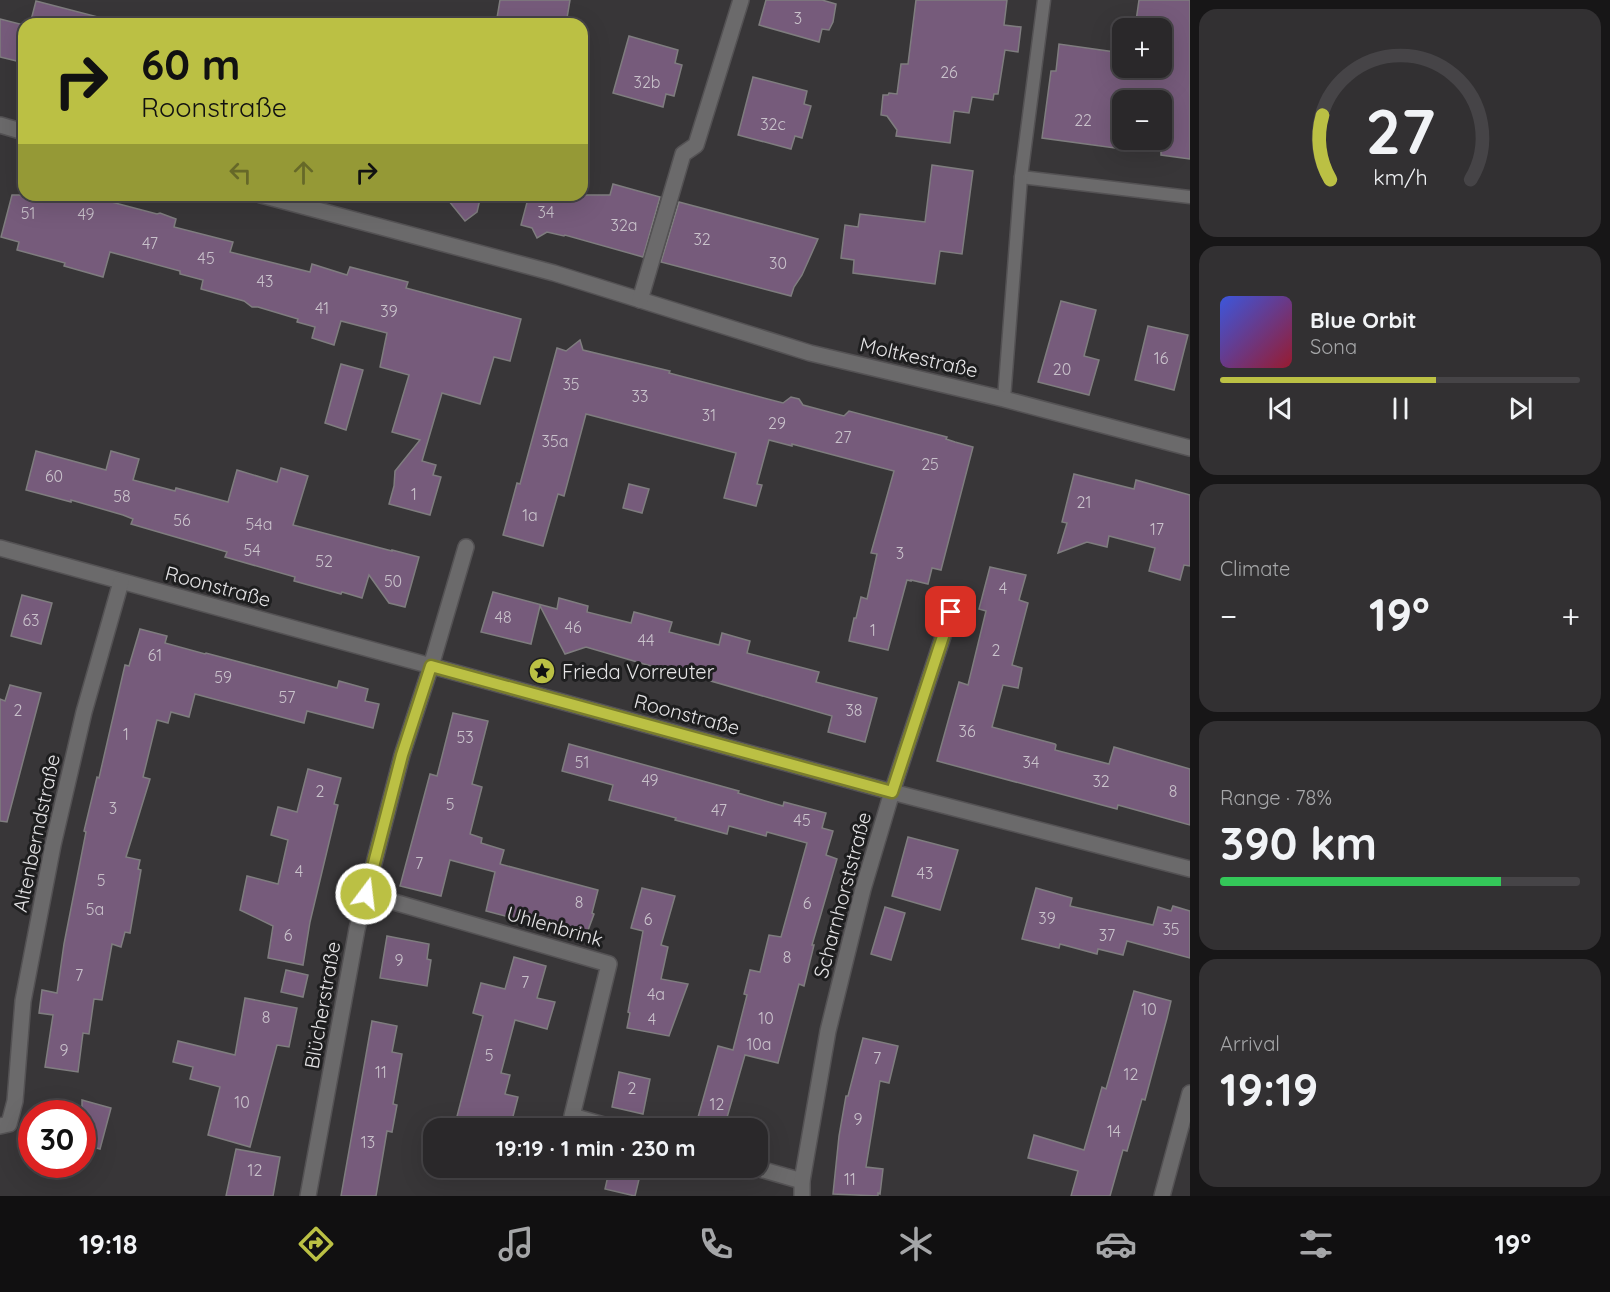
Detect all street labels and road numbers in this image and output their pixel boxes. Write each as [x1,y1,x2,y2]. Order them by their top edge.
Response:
street label: Moltkestraße [857,331,981,383]
street label: Roonstraße [163,560,273,612]
street label: Roonstraße [632,688,742,740]
street label: Altenberndstraße [7,752,65,914]
street label: Scharnhorststraße [808,809,876,981]
street label: Uhlenbrink [504,900,606,952]
street label: Blücherstraße [299,939,345,1071]

